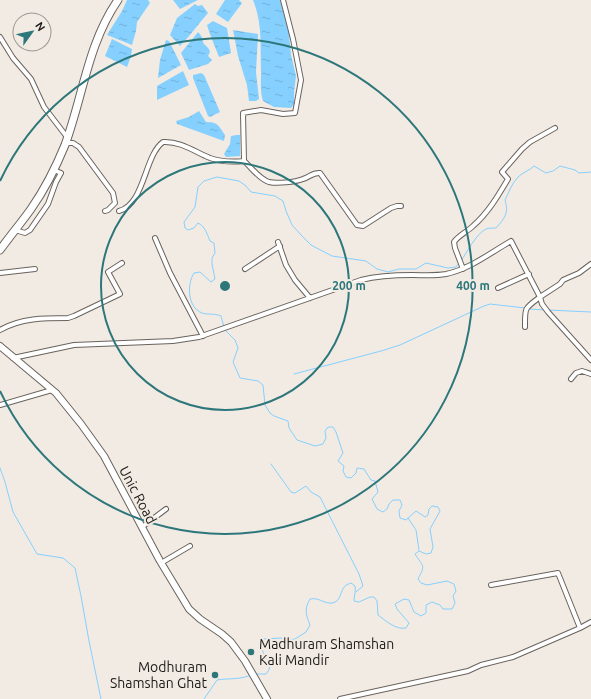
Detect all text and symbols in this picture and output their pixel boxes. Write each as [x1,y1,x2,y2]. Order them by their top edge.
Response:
north arrow [12,12,52,52]
text: N [33,20,48,33]
centre of rings [218,279,232,293]
text: 200 m [332,279,366,292]
text: 400 m [456,279,490,292]
street label: Unic Road [116,463,160,527]
place label: Madhuram Shamshan Kali Mandir [259,636,394,668]
marker: Madhuram Shamshan Kali Mandir [246,647,256,657]
place label: Modhuram Shamshan Ghat [110,659,207,691]
marker: Modhuram Shamshan Ghat [210,670,220,680]

